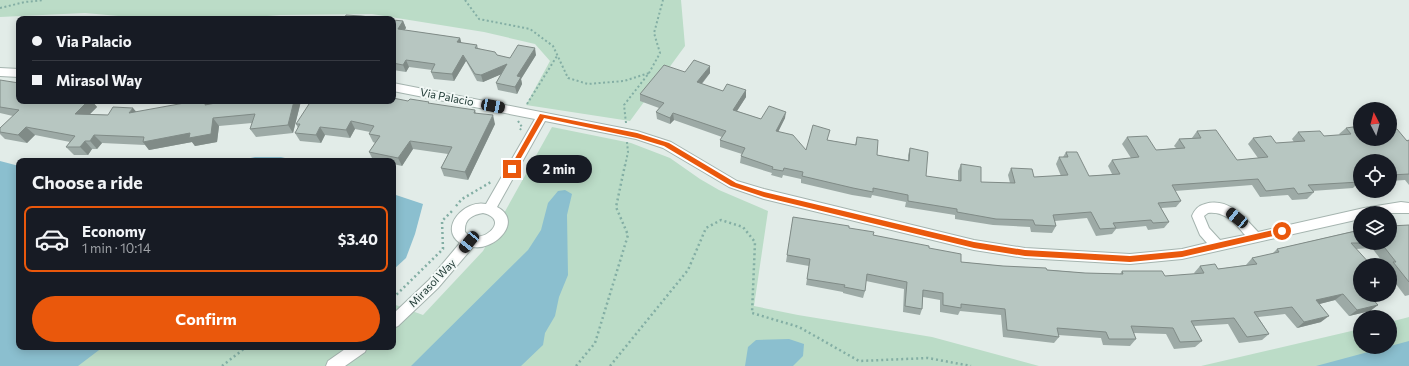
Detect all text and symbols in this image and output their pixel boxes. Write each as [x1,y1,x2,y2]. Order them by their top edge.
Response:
text: Via Palacio [56,32,132,50]
text: Mirasol Way [56,71,142,89]
street label: Via Palacio [419,85,475,108]
car [480,98,506,114]
north arrow [1353,102,1397,146]
map controls [1353,102,1397,354]
button: locate [1353,154,1397,198]
callout: 2 min [526,155,592,183]
route end [503,160,521,178]
text: 2 min [543,161,575,177]
text: Choose a ride [32,171,143,193]
car [1224,206,1250,230]
button: layers [1353,206,1397,250]
icon: car [34,221,70,257]
text: Economy [82,222,146,240]
route start [1273,222,1291,240]
car [457,229,481,255]
text: $3.40 [338,230,378,248]
text: 1 min · 10:14 [82,240,151,256]
street label: Mirasol Way [405,256,458,309]
button: + [1353,258,1397,302]
button: Confirm [32,296,380,342]
button: − [1353,310,1397,354]

